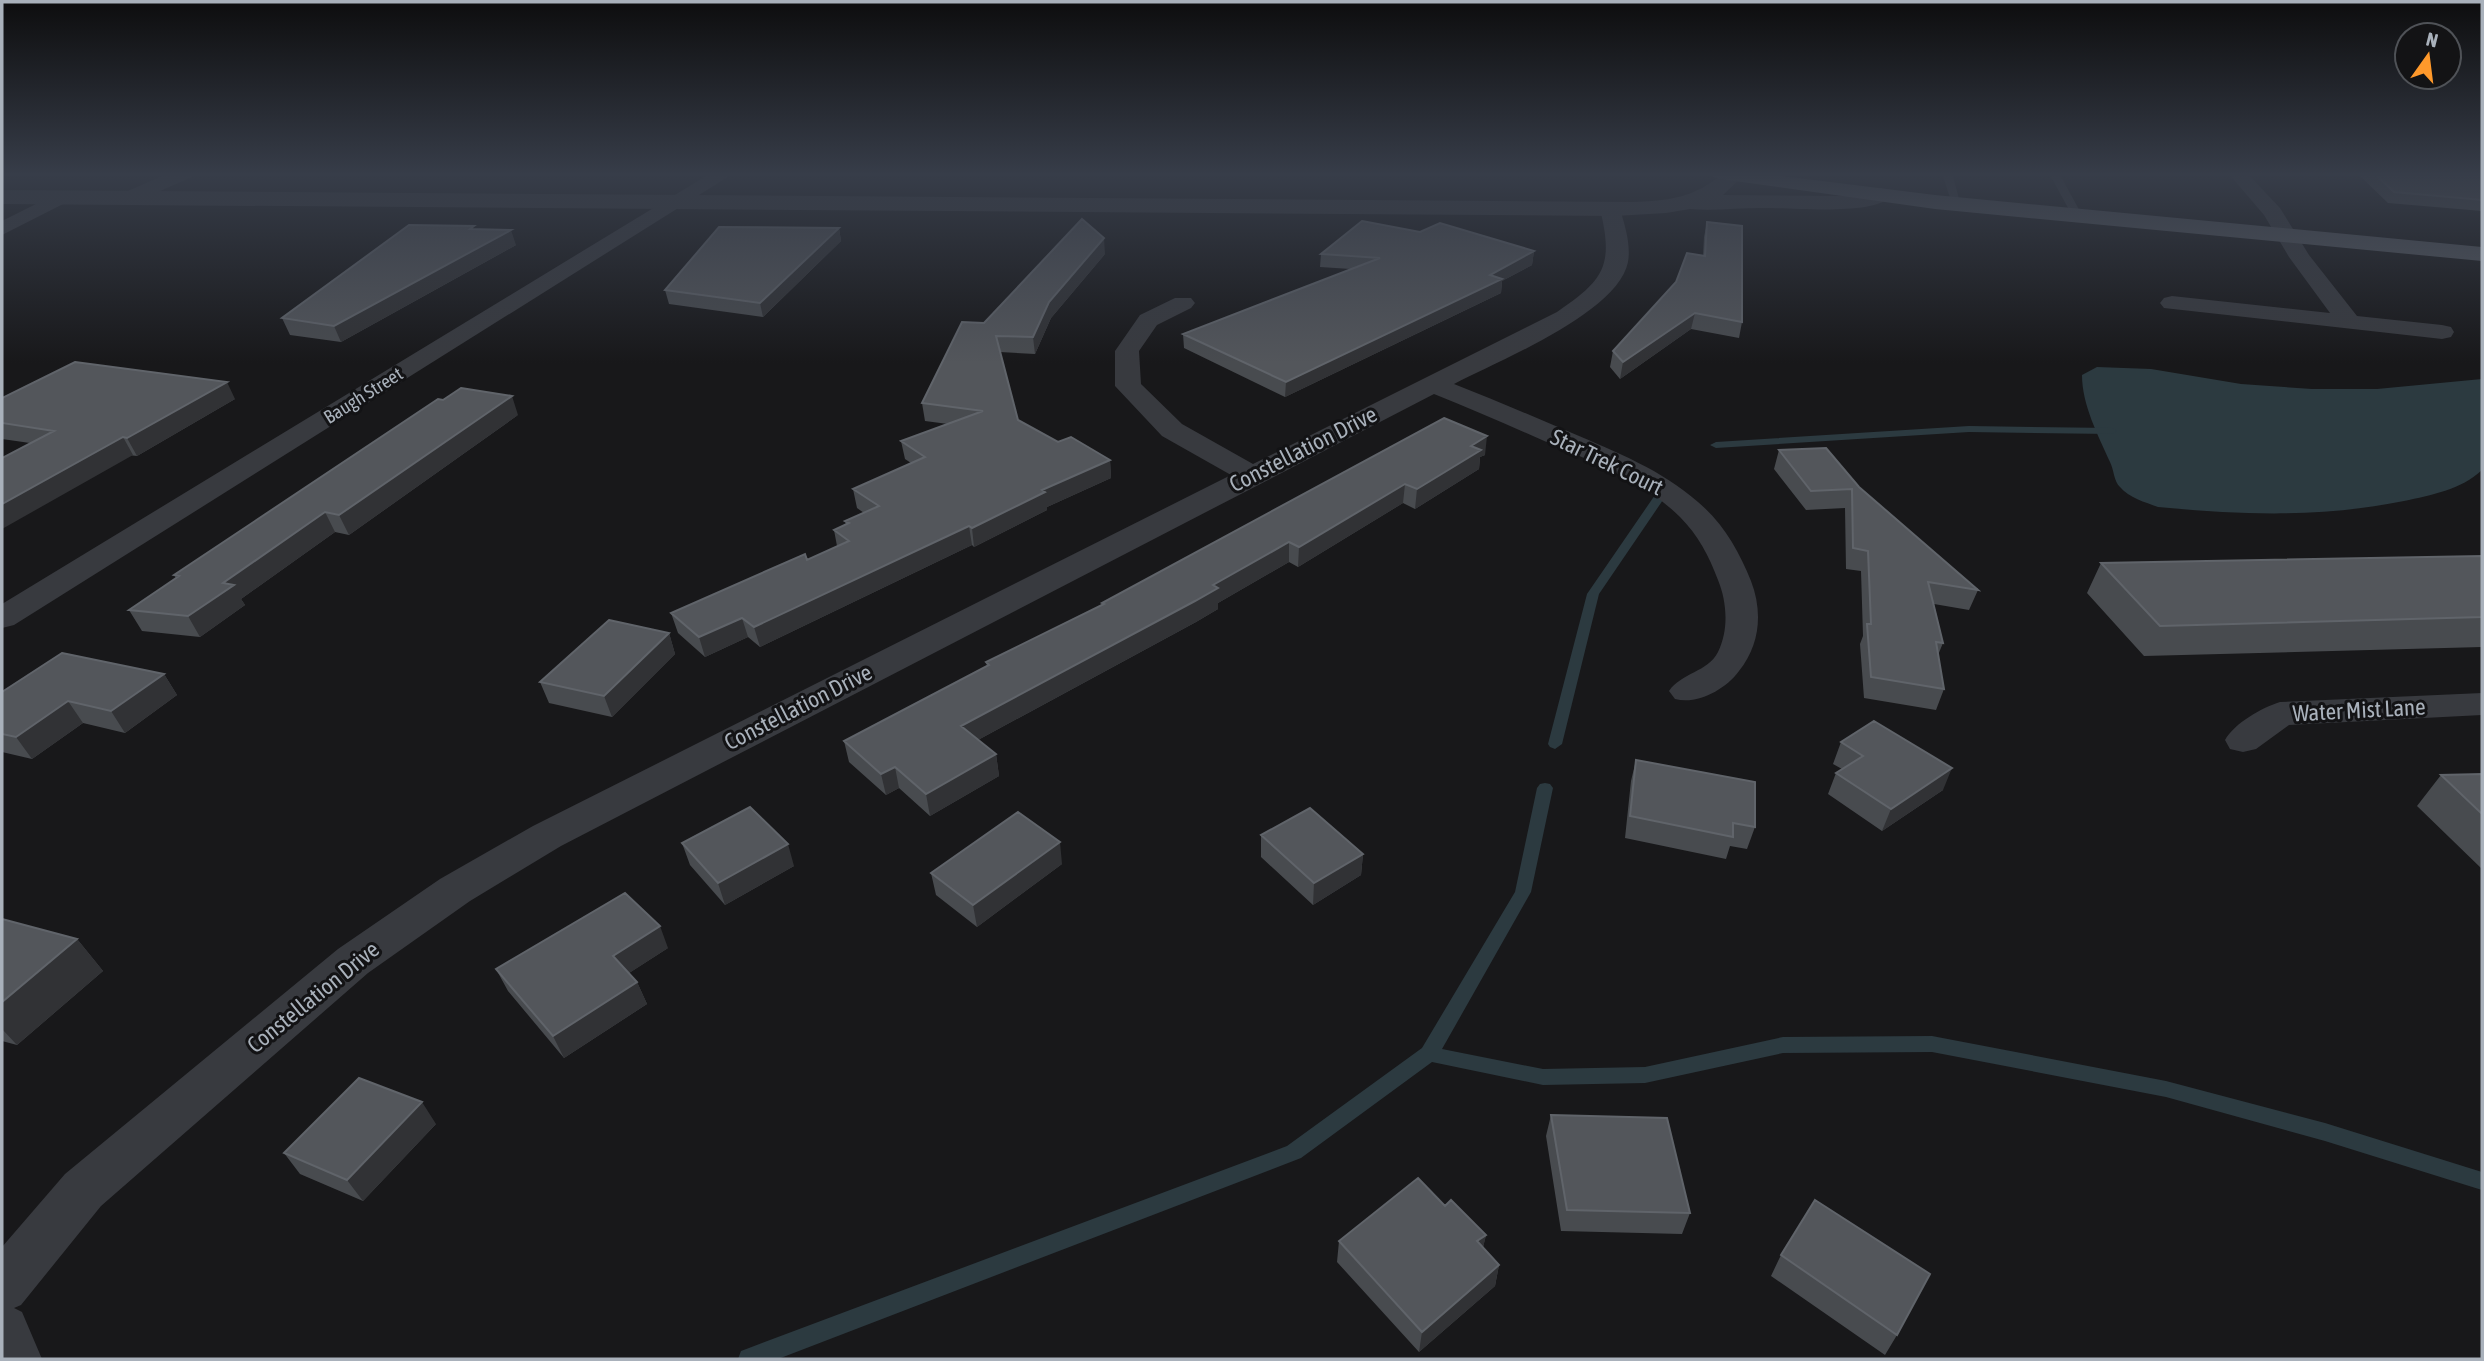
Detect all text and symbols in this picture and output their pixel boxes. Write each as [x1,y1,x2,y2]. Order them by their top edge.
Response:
north arrow [2393,21,2463,91]
text: N [2424,27,2440,52]
street label: Baugh Street [320,362,406,428]
street label: Constellation Drive [1225,401,1381,497]
street label: Star Trek Court [1547,424,1667,500]
street label: Constellation Drive [720,659,876,755]
street label: Water Mist Lane [2292,694,2426,726]
street label: Constellation Drive [242,936,384,1058]

